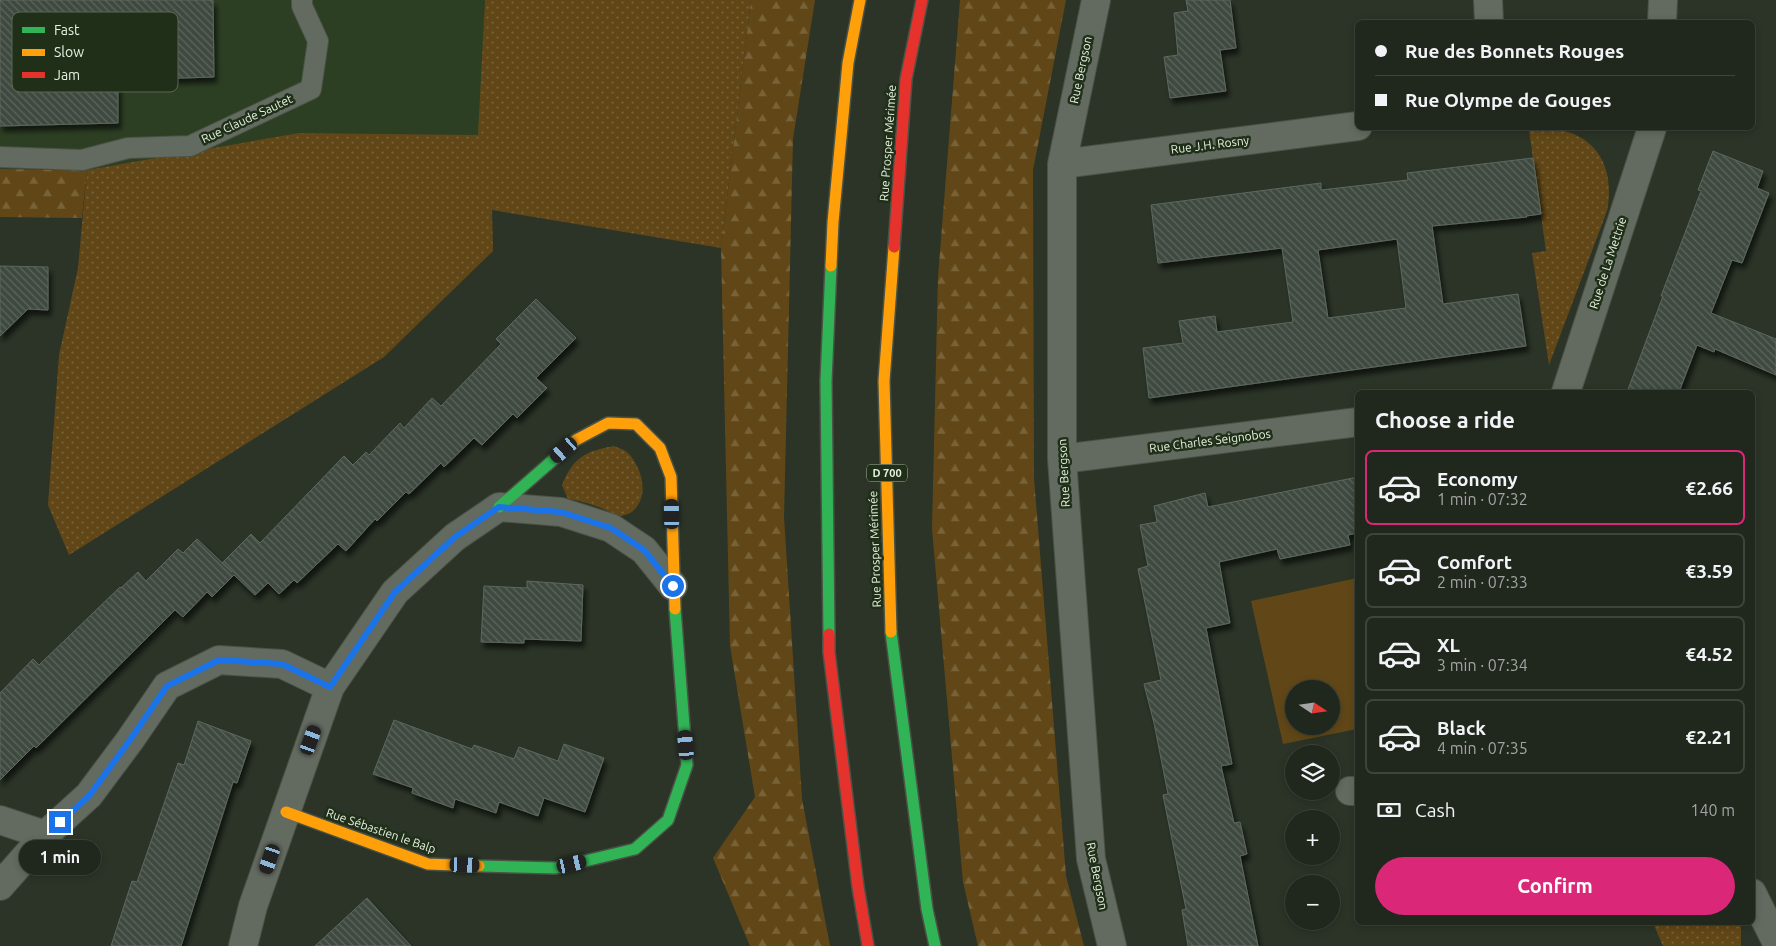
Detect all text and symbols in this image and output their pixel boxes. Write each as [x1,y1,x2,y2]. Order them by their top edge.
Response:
legend [12,12,178,92]
text: Fast [54,22,80,38]
street label: Rue Bergson [1067,35,1094,105]
text: Rue des Bonnets Rouges [1405,40,1624,62]
text: Slow [54,44,84,60]
text: Jam [54,67,80,83]
street label: Rue Prosper Mérimée [877,84,898,202]
text: Rue Olympe de Gouges [1405,89,1611,111]
street label: Rue Claude Sautet [199,92,295,145]
street label: Rue J.H. Rosny [1170,133,1250,156]
street label: Rue de La Mettrie [1587,215,1628,310]
text: Choose a ride [1375,407,1515,432]
street label: Rue Charles Seignobos [1149,427,1271,454]
car [547,434,580,466]
street label: Rue Bergson [1055,438,1072,508]
road number: D 700 [867,464,907,482]
icon: car [1377,465,1422,510]
text: Economy [1437,468,1518,490]
text: €2.66 [1685,477,1733,499]
street label: Rue Prosper Mérimée [866,490,883,608]
text: 1 min · 07:32 [1437,490,1528,508]
car [664,499,679,529]
icon: car [1377,548,1422,593]
text: Comfort [1437,551,1512,573]
text: €3.59 [1685,560,1733,582]
text: 2 min · 07:33 [1437,573,1528,591]
route start [662,575,684,597]
icon: car [1377,631,1422,676]
text: XL [1437,634,1460,656]
text: €4.52 [1685,643,1733,665]
text: 3 min · 07:34 [1437,656,1528,674]
north arrow [1285,680,1340,735]
map controls [1285,680,1340,930]
icon: car [1377,714,1422,759]
text: Black [1437,717,1486,739]
car [298,723,323,757]
text: €2.21 [1685,726,1733,748]
car [677,729,694,761]
text: 4 min · 07:35 [1437,739,1528,757]
button: layers [1285,745,1340,800]
icon: cash [1375,796,1403,824]
text: Cash [1415,799,1456,821]
text: 140 m [1690,801,1735,819]
street label: Rue Sébastien le Balp [325,806,438,855]
button: + [1285,810,1340,865]
route end [49,811,71,833]
callout: 1 min [19,840,101,874]
street label: Rue Bergson [1085,841,1110,911]
car [258,842,281,876]
text: 1 min [40,848,80,866]
car [555,853,588,875]
car [449,857,480,873]
button: Confirm [1375,857,1735,915]
button: − [1285,875,1340,930]

